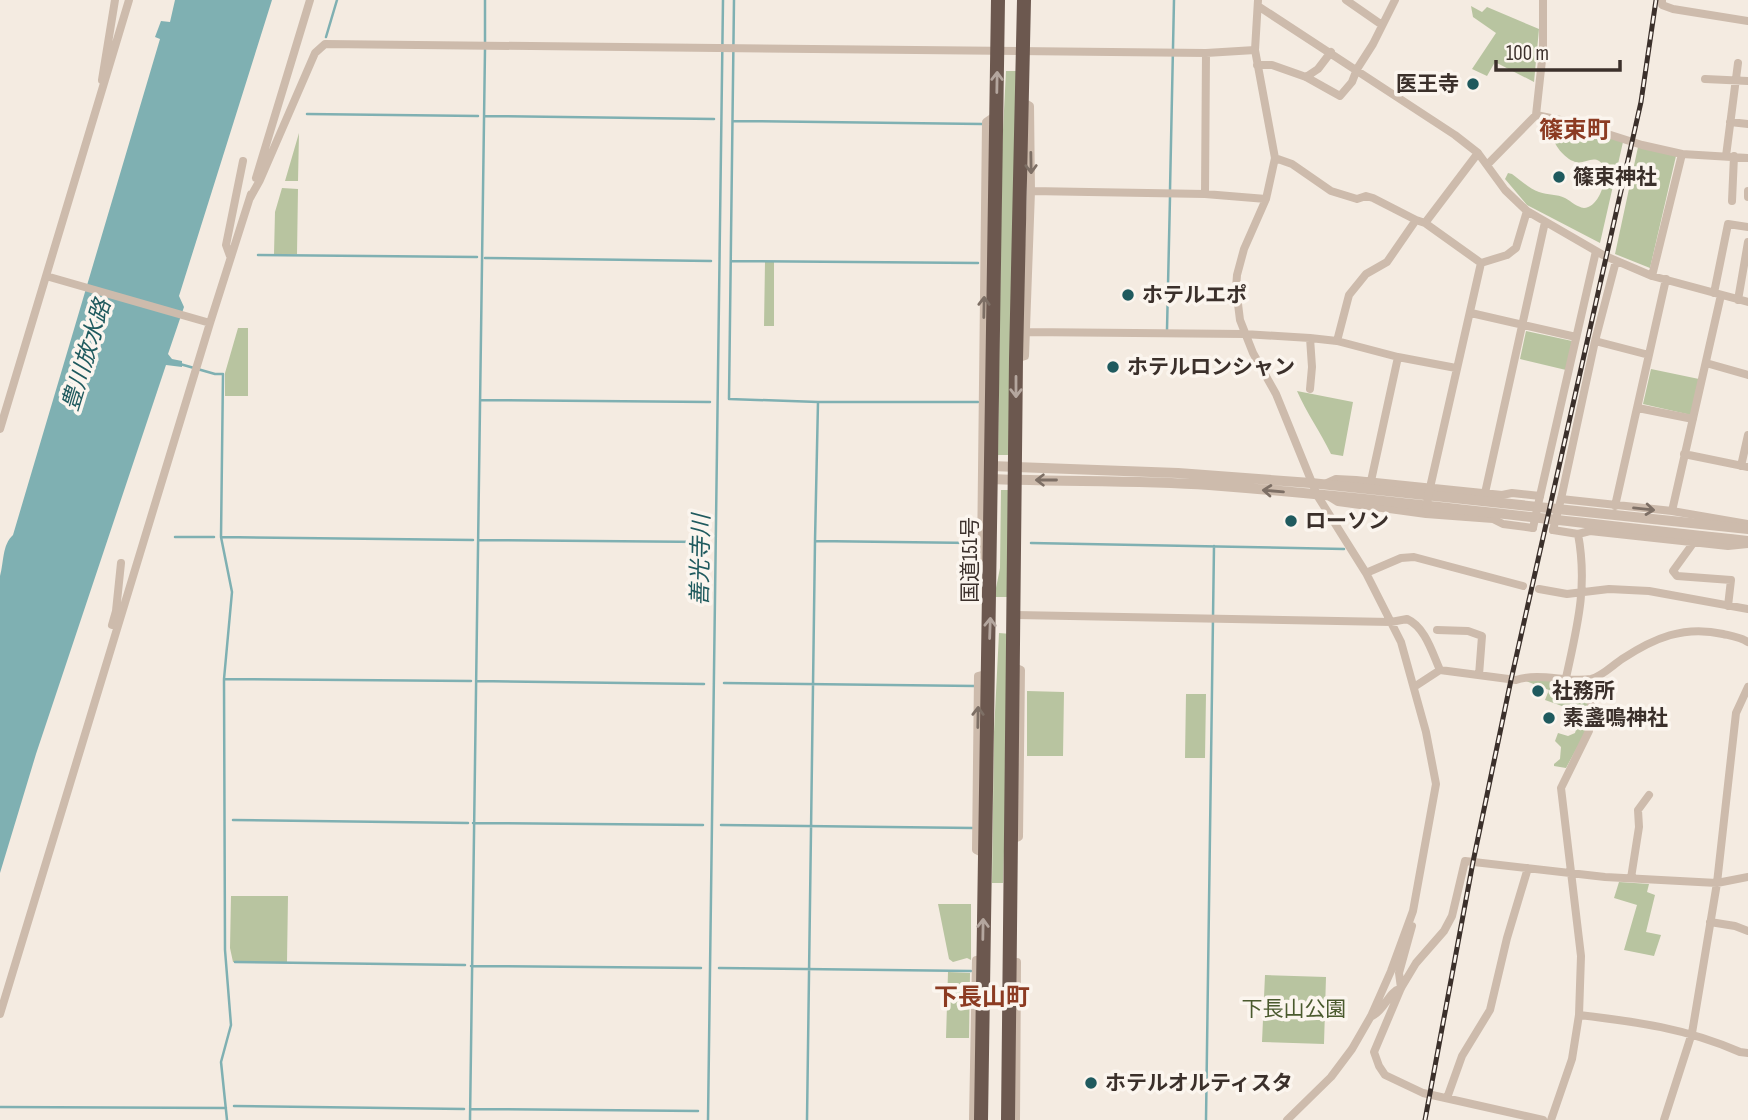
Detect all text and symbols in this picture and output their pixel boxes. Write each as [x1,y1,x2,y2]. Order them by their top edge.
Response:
scale bar [1496,28,1620,72]
text: 100 m [1506,41,1549,66]
one-way arrow [990,71,1003,94]
place label: 医王寺 [1396,72,1459,97]
marker: 医王寺 [1465,76,1481,92]
district label: 篠束町 [1539,116,1611,145]
one-way arrow [1024,151,1038,174]
place label: 篠束神社 [1573,165,1657,190]
marker: 篠束神社 [1551,169,1567,185]
place label: ホテルエポ [1142,283,1247,308]
marker: ホテルエポ [1120,287,1136,303]
water label: 豊川放水路 [57,294,118,414]
one-way arrow [977,296,991,319]
place label: ホテルロンシャン [1127,355,1295,380]
marker: ホテルロンシャン [1105,359,1121,375]
one-way arrow [1009,375,1023,398]
one-way arrow [1035,473,1058,487]
one-way arrow [1263,484,1285,497]
one-way arrow [1632,502,1655,515]
place label: ローソン [1305,509,1389,534]
water label: 善光寺川 [686,511,716,606]
marker: ローソン [1283,513,1299,529]
street label: 国道151号 [958,517,983,603]
one-way arrow [983,617,997,640]
place label: 社務所 [1552,679,1615,704]
marker: 社務所 [1530,683,1546,699]
one-way arrow [971,706,985,729]
place label: 素盞鳴神社 [1563,706,1668,731]
marker: 素盞鳴神社 [1541,710,1557,726]
one-way arrow [976,918,990,941]
district label: 下長山町 [934,983,1030,1012]
park label: 下長山公園 [1242,997,1347,1022]
place label: ホテルオルティスタ [1105,1071,1293,1096]
marker: ホテルオルティスタ [1083,1075,1099,1091]

